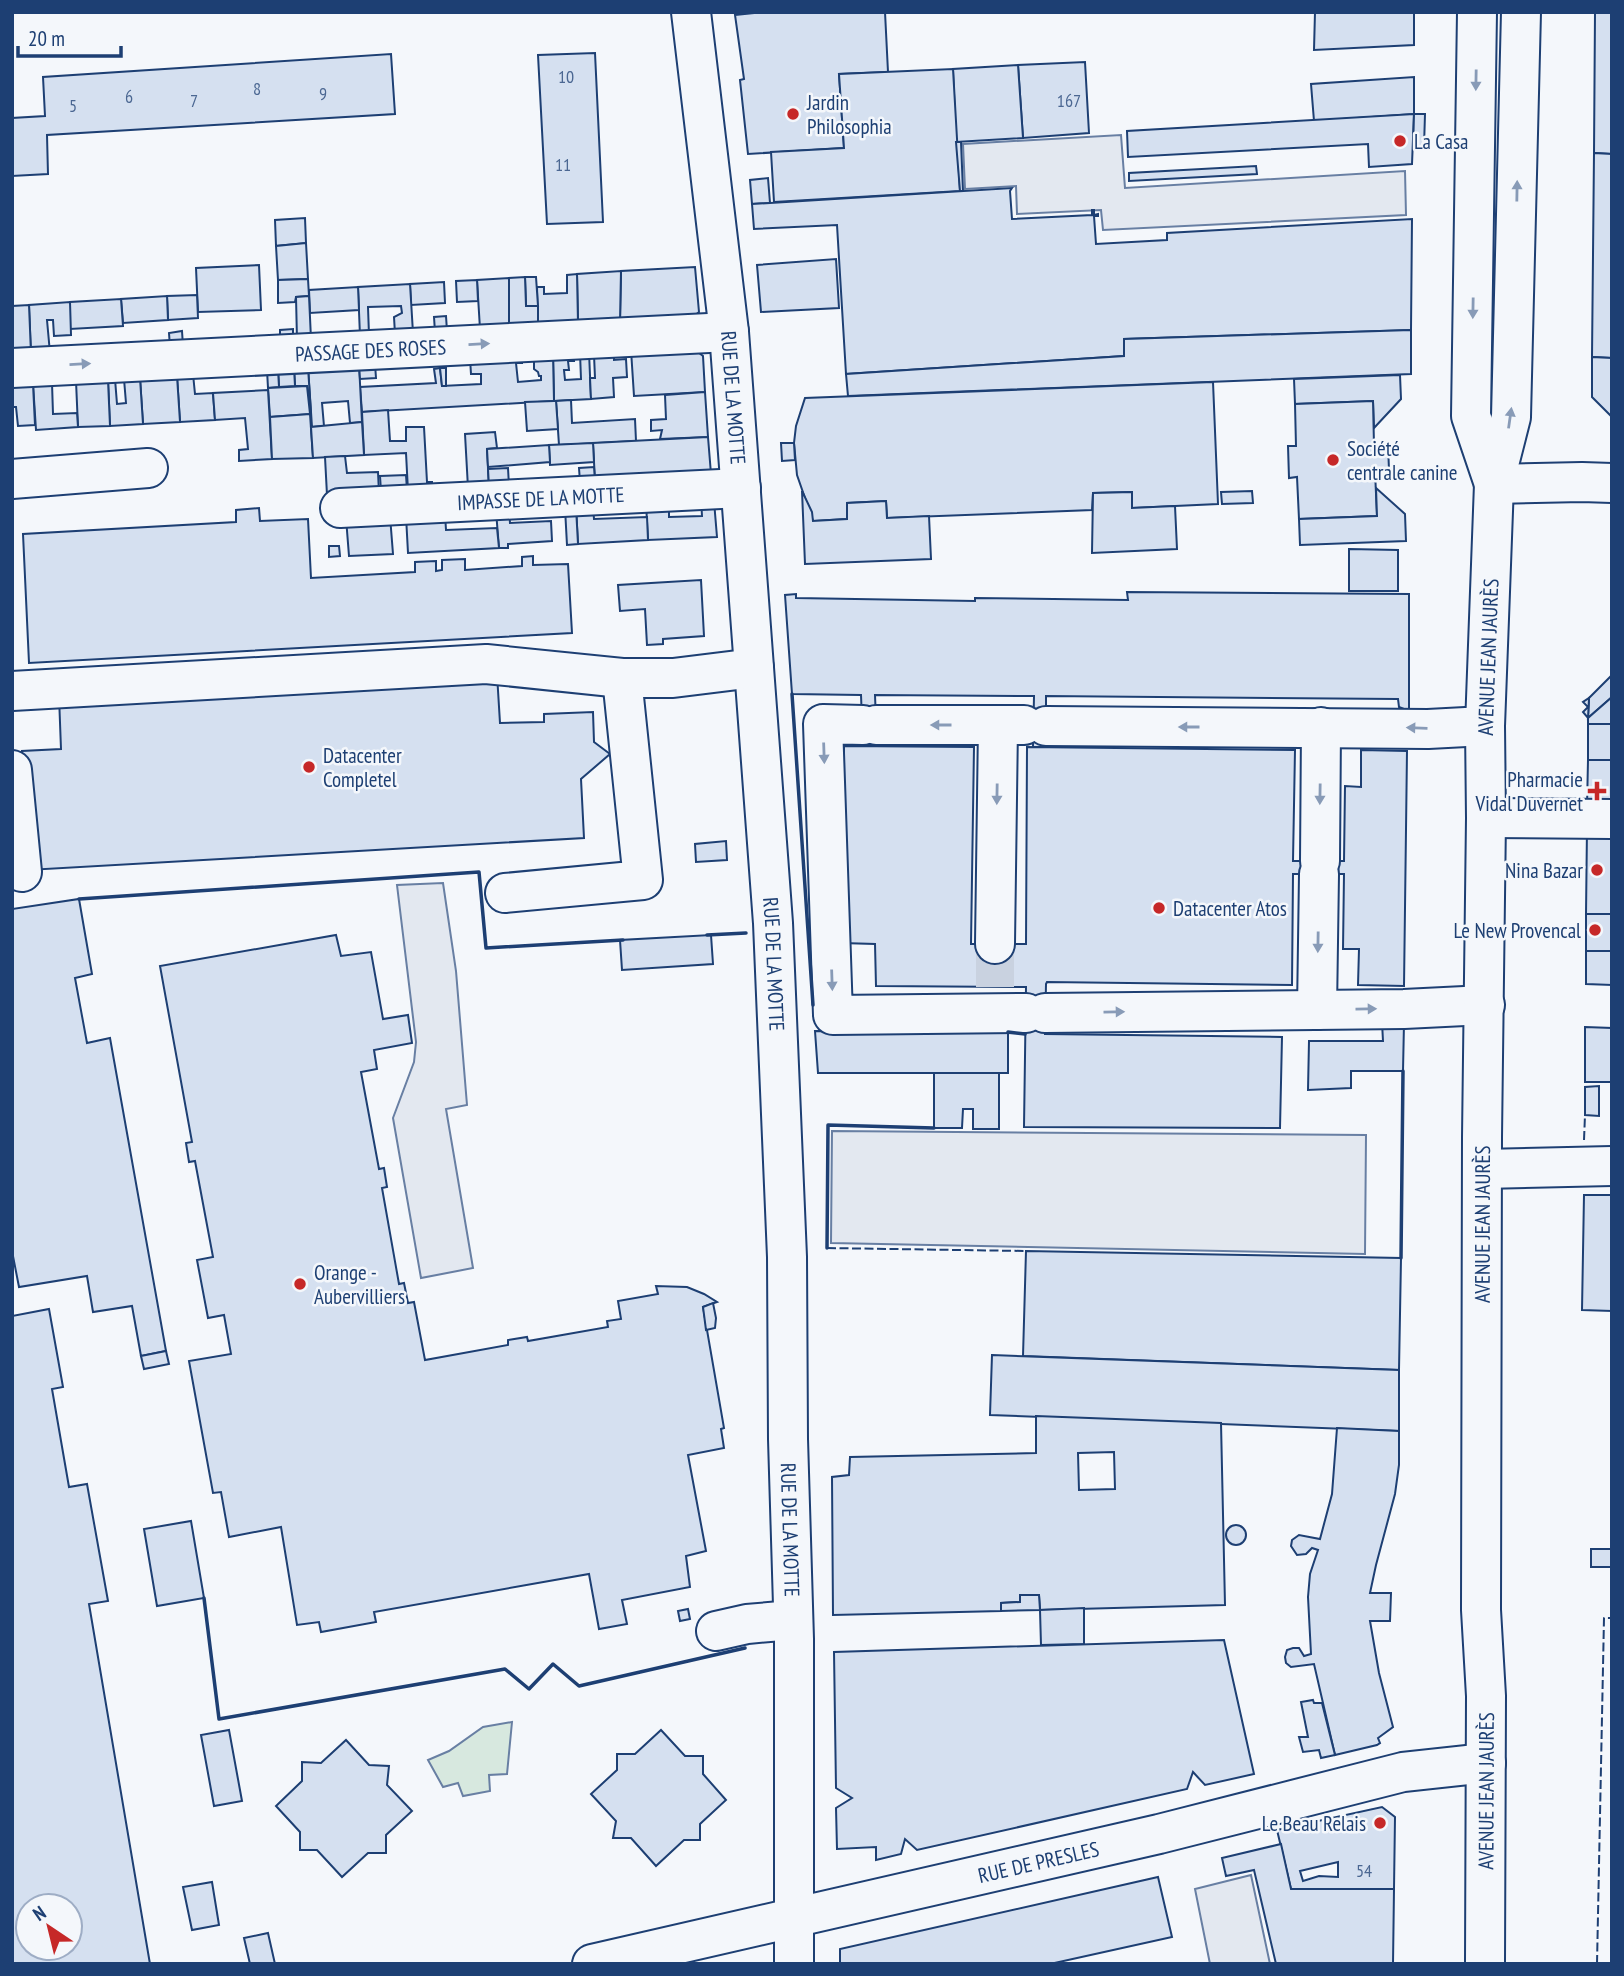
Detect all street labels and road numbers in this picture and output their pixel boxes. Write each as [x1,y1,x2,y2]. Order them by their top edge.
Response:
street label: RUE DE LA MOTTE [715,330,752,465]
street label: PASSAGE DES ROSES [294,333,447,367]
street label: IMPASSE DE LA MOTTE [456,480,625,516]
street label: AVENUE JEAN JAURÈS [1471,578,1504,736]
street label: RUE DE LA MOTTE [758,896,791,1032]
street label: AVENUE JEAN JAURÈS [1468,1145,1495,1303]
street label: RUE DE LA MOTTE [775,1462,806,1597]
street label: AVENUE JEAN JAURÈS [1472,1712,1499,1870]
street label: RUE DE PRESLES [975,1835,1102,1889]

